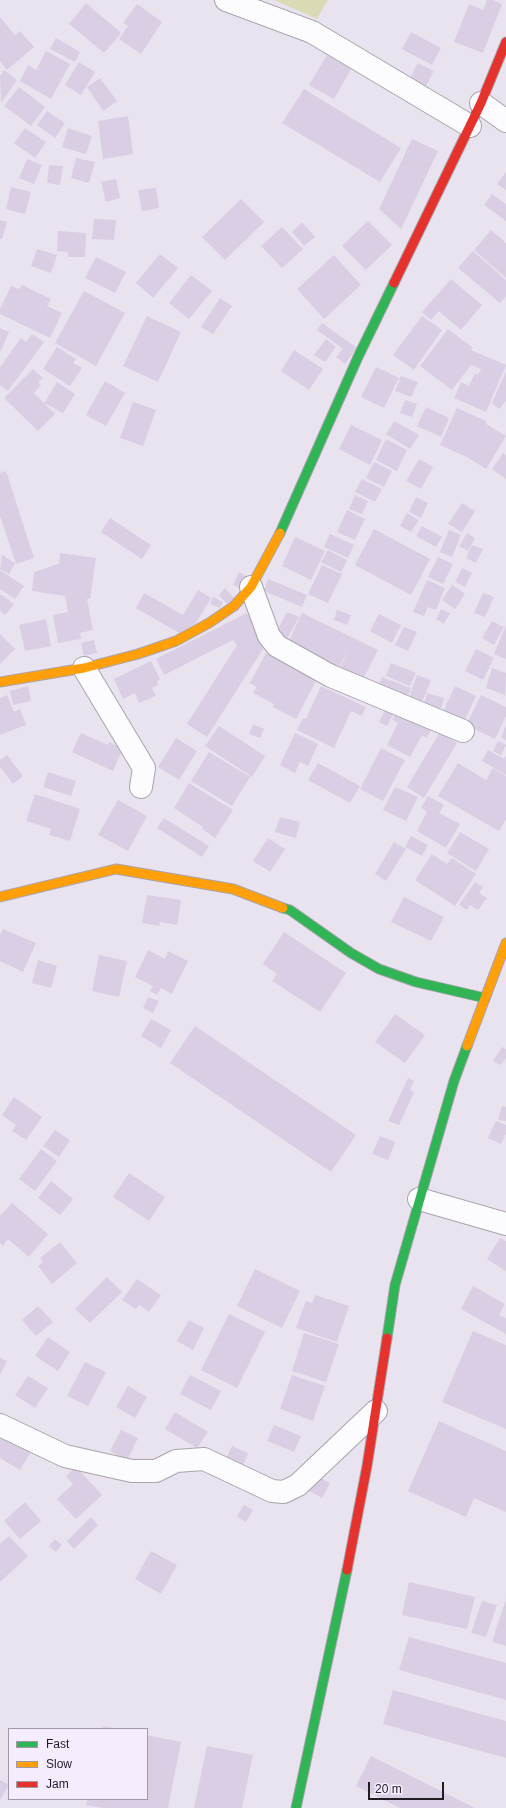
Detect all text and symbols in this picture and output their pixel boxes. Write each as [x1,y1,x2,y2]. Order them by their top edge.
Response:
legend [8,1728,148,1800]
text: Fast [46,1737,69,1751]
text: Slow [46,1757,72,1771]
scale bar [370,1774,446,1800]
text: Jam [46,1777,69,1791]
text: 20 m [375,1782,402,1796]

